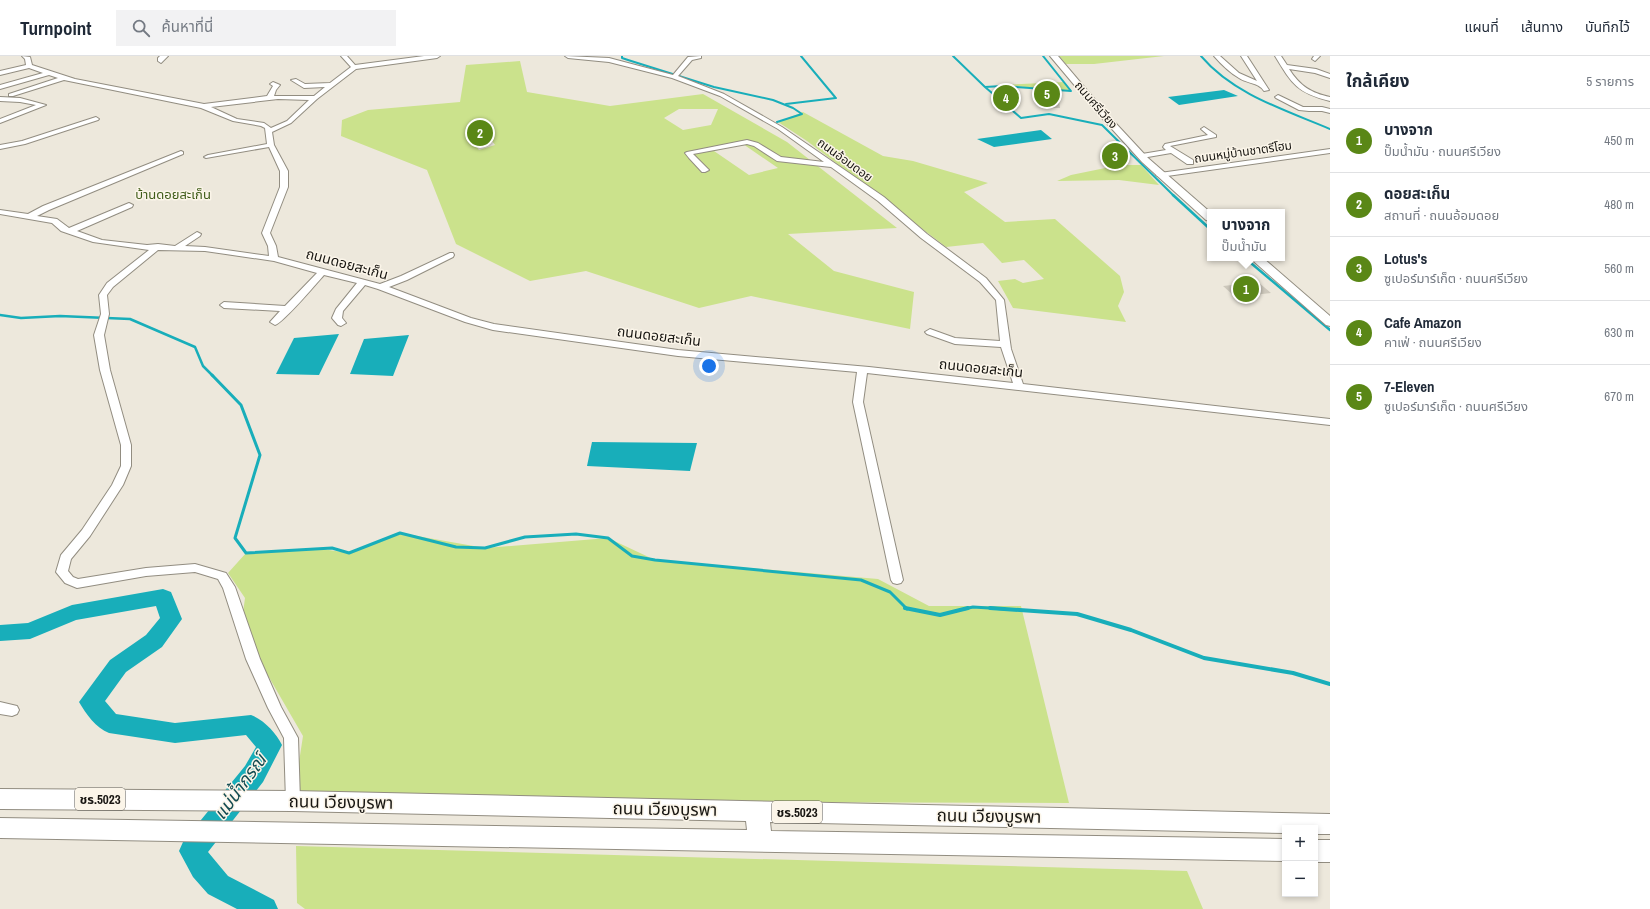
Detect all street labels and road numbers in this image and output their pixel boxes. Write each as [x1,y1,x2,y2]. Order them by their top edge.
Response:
street label: ถนนศรีเวียง [1071,78,1121,132]
street label: ถนนอ้อมดอย [814,135,876,185]
street label: ถนนหมู่บ้านชาตรีโฮม [1193,137,1293,167]
street label: ถนนดอยสะเก็น [304,244,390,284]
street label: ถนนดอยสะเก็น [616,322,702,350]
street label: ถนนดอยสะเก็น [938,355,1024,381]
road number: ชร.5023 [75,788,125,810]
street label: ถนน เวียงบูรพา [288,789,394,815]
street label: ถนน เวียงบูรพา [612,796,718,822]
road number: ชร.5023 [772,801,822,823]
street label: ถนน เวียงบูรพา [936,803,1042,829]

